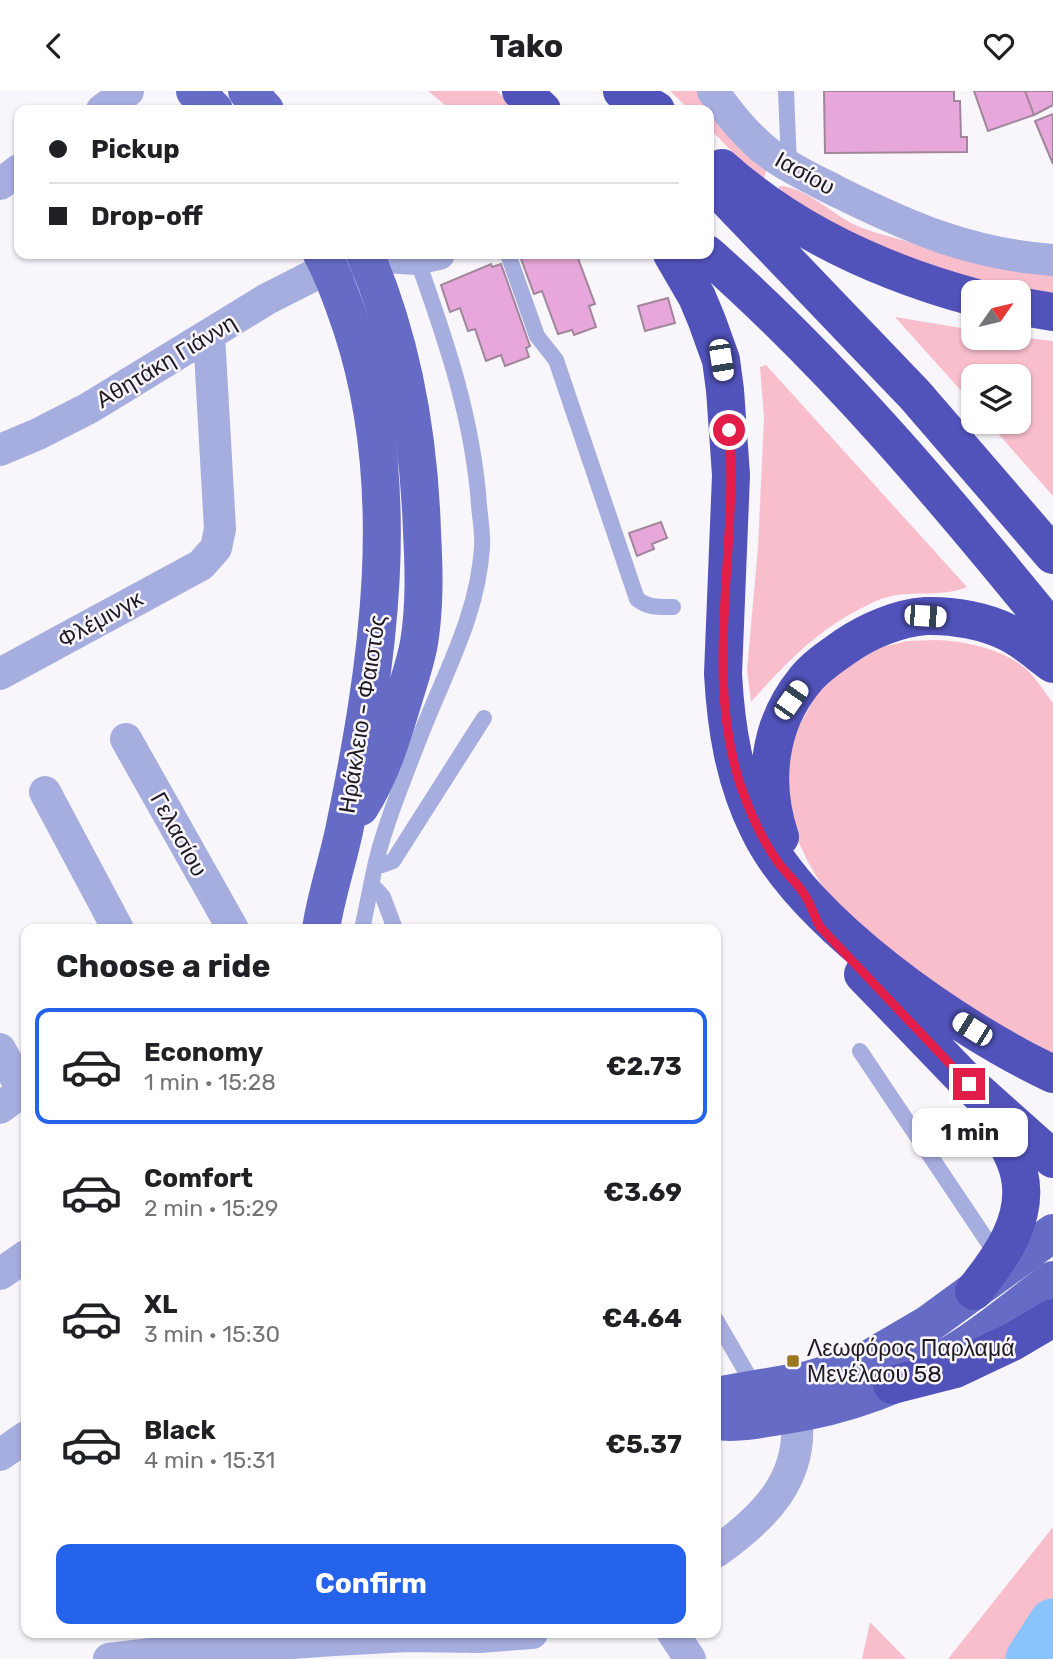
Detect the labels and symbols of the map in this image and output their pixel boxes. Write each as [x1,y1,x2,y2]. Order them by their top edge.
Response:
street label: Ιασίου [770,145,840,201]
north arrow [961,280,1031,350]
street label: Αθητάκη Γιάννη [91,308,241,414]
car [708,338,735,382]
route start [713,414,745,446]
street label: Φλέμινγκ [53,584,148,654]
car [904,604,947,628]
street label: Ηράκλειο - Φαιστός [332,613,392,815]
car [771,677,812,723]
street label: Γελασίου [144,787,214,881]
car [949,1009,996,1049]
route end [953,1068,985,1100]
callout: 1 min [911,1109,1027,1157]
place label: Λεωφόρος Παρλαμά Μενέλαου 58 [807,1334,1014,1388]
marker: Λεωφόρος Παρλαμά Μενέλαου 58 [785,1353,801,1369]

